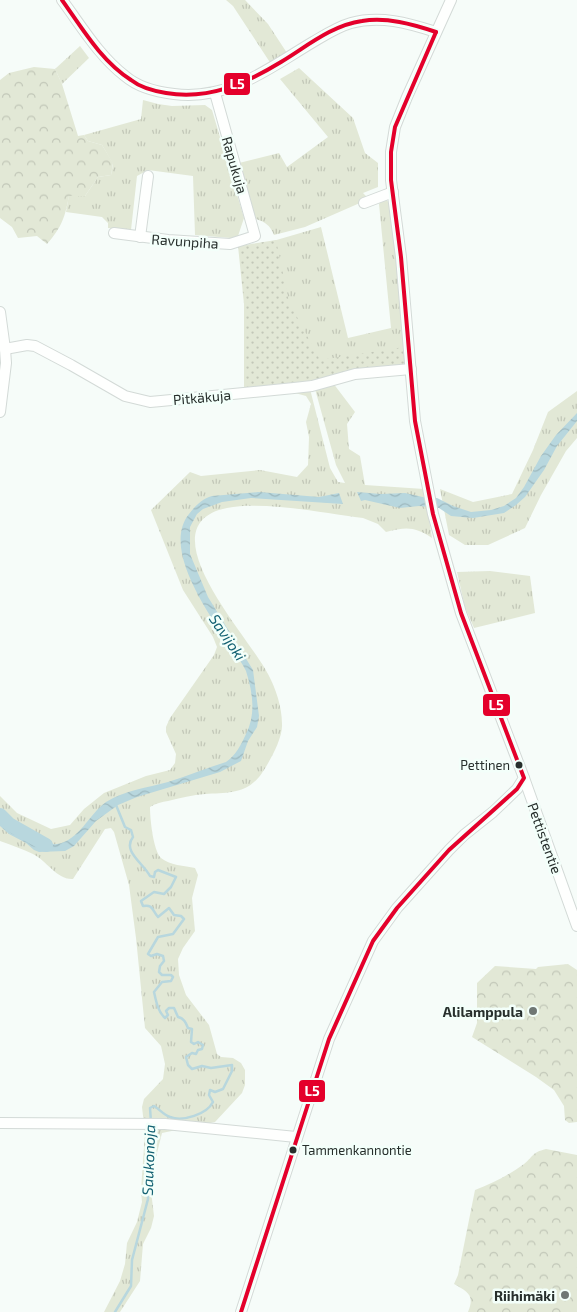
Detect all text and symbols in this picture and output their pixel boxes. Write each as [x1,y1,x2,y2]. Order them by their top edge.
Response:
line badge: L5 [223,72,251,96]
text: L5 [229,75,245,92]
street label: Rapukuja [219,134,251,196]
street label: Ravunpiha [151,230,219,252]
street label: Pitkäkuja [172,386,232,408]
water label: Savijoki [205,610,250,665]
line badge: L5 [482,693,511,717]
text: L5 [488,696,504,713]
place label: Pettinen [460,757,510,773]
marker: Pettinen [514,760,524,770]
street label: Pettistentie [524,800,566,876]
place label: Alilamppula [443,1003,523,1020]
marker: Alilamppula [527,1005,539,1017]
line badge: L5 [298,1079,326,1103]
text: L5 [304,1082,320,1099]
water label: Saukonoja [138,1124,159,1196]
place label: Tammenkannontie [302,1142,412,1158]
marker: Tammenkannontie [288,1145,298,1155]
place label: Riihimäki [494,1287,555,1304]
marker: Riihimäki [559,1289,571,1301]

